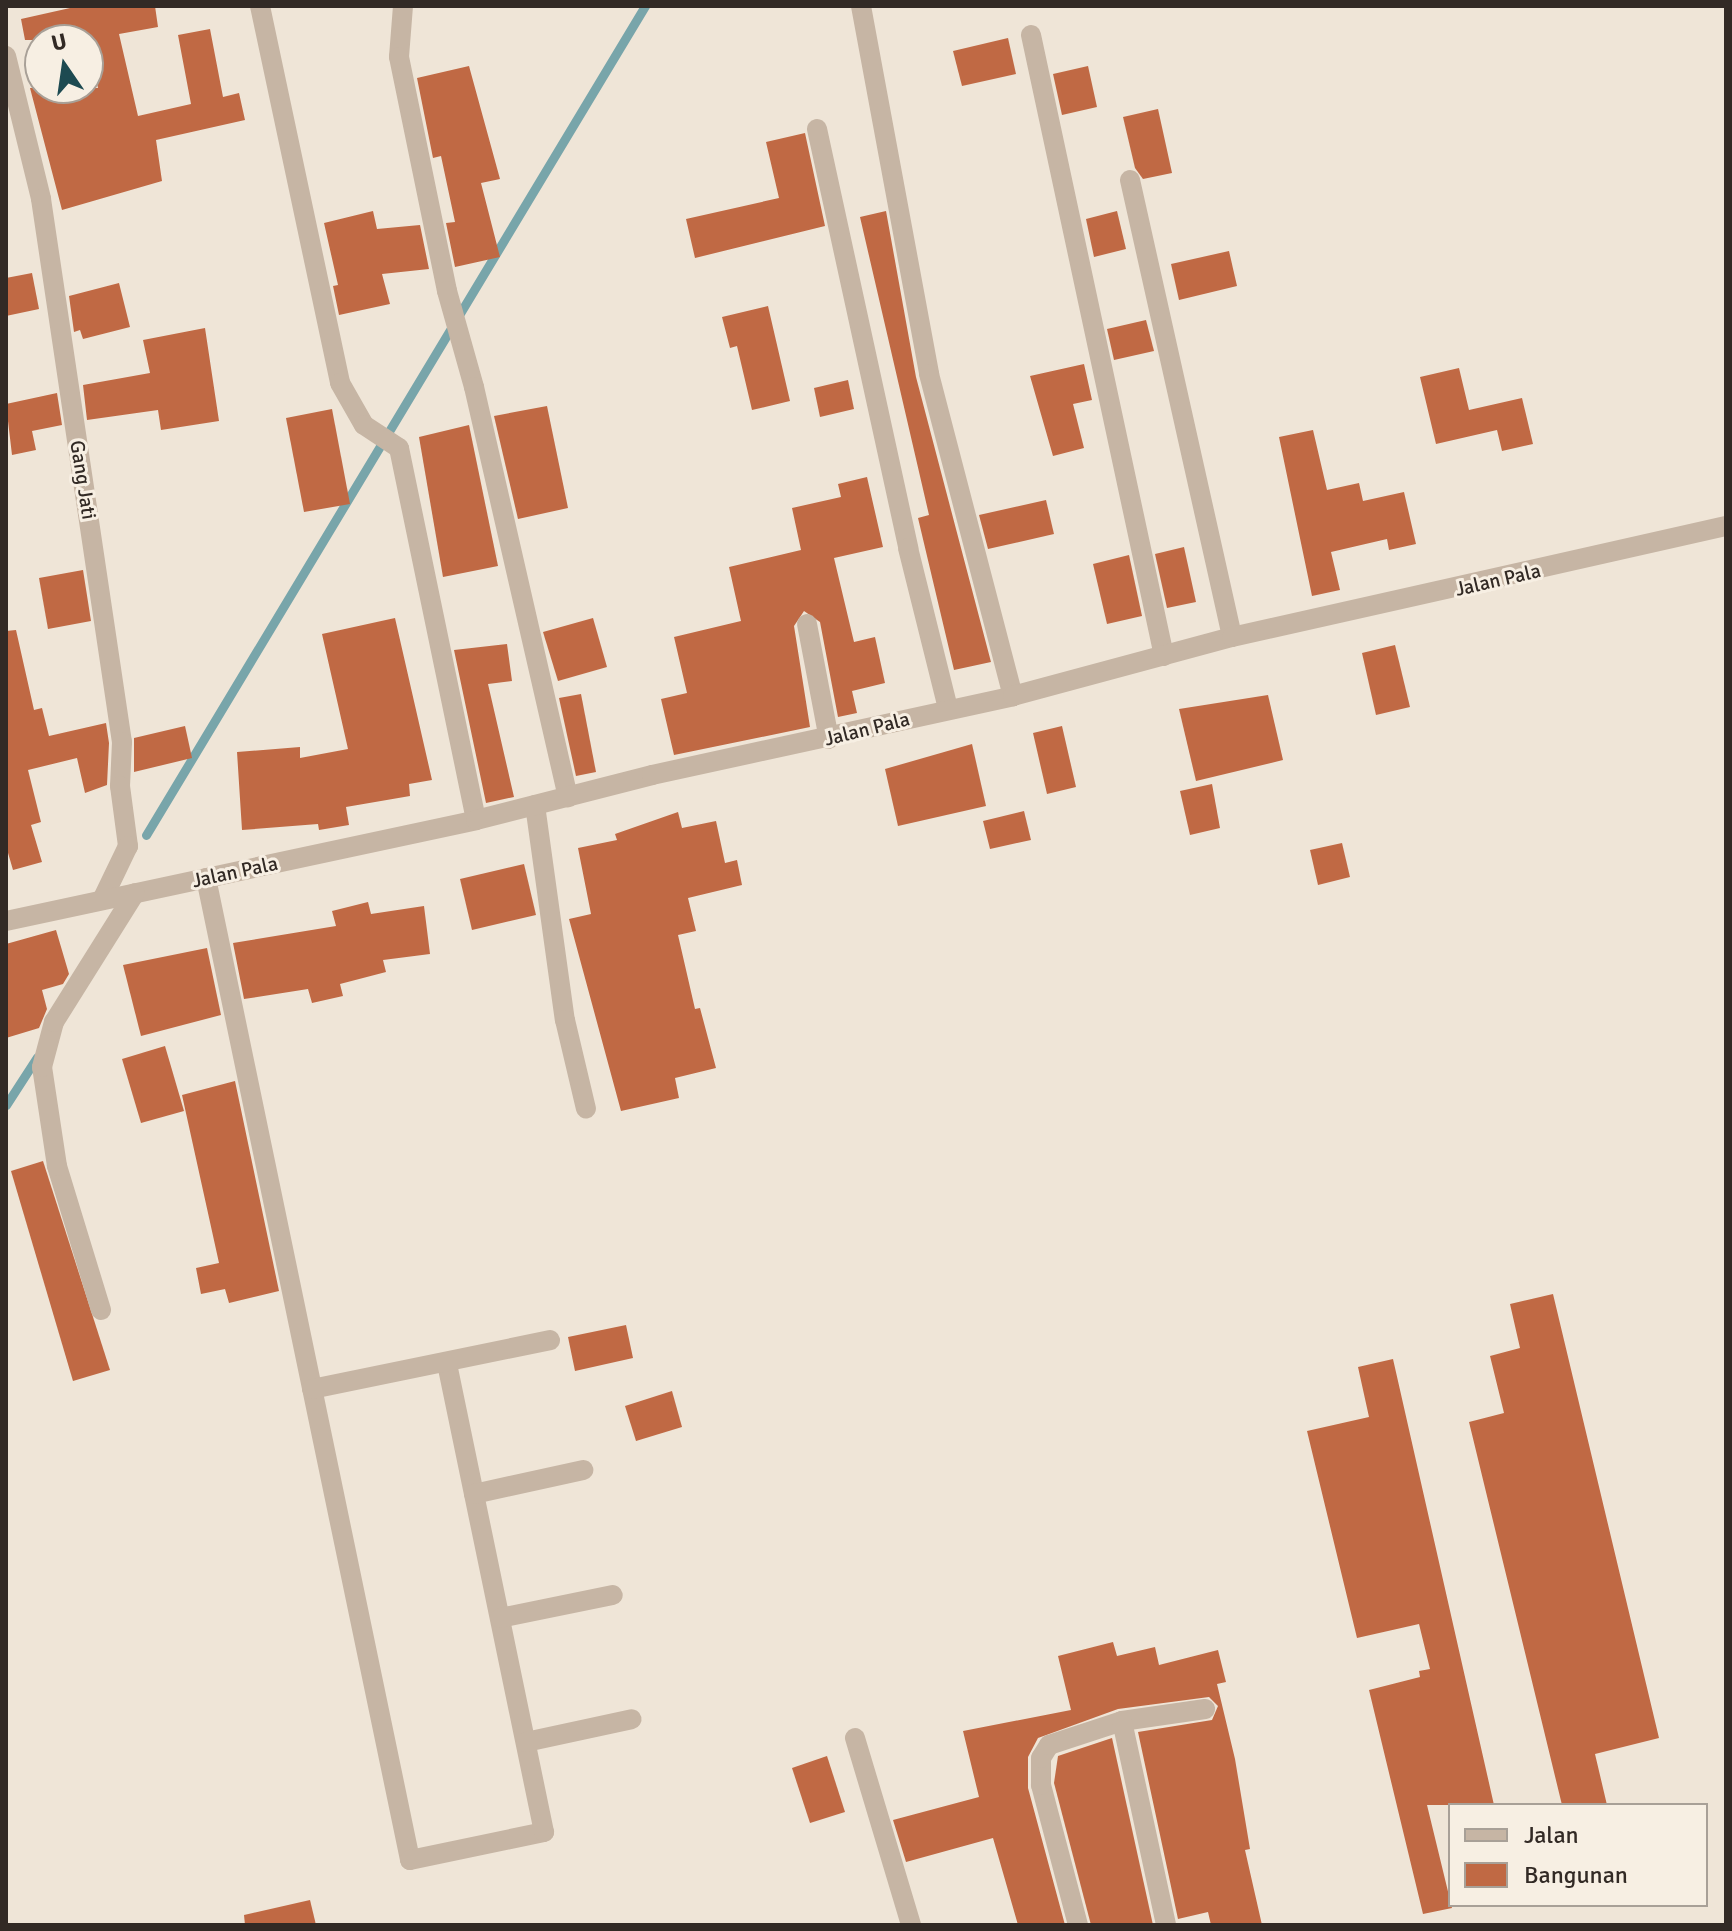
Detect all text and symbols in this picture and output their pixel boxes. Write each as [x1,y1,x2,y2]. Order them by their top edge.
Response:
north arrow [24,24,104,104]
text: U [49,27,69,57]
street label: Gang Jati [65,439,101,521]
street label: Jalan Pala [1453,559,1543,601]
street label: Jalan Pala [822,707,912,751]
street label: Jalan Pala [190,851,280,893]
legend [1448,1803,1708,1907]
text: Jalan [1524,1820,1579,1850]
text: Bangunan [1524,1860,1628,1890]

